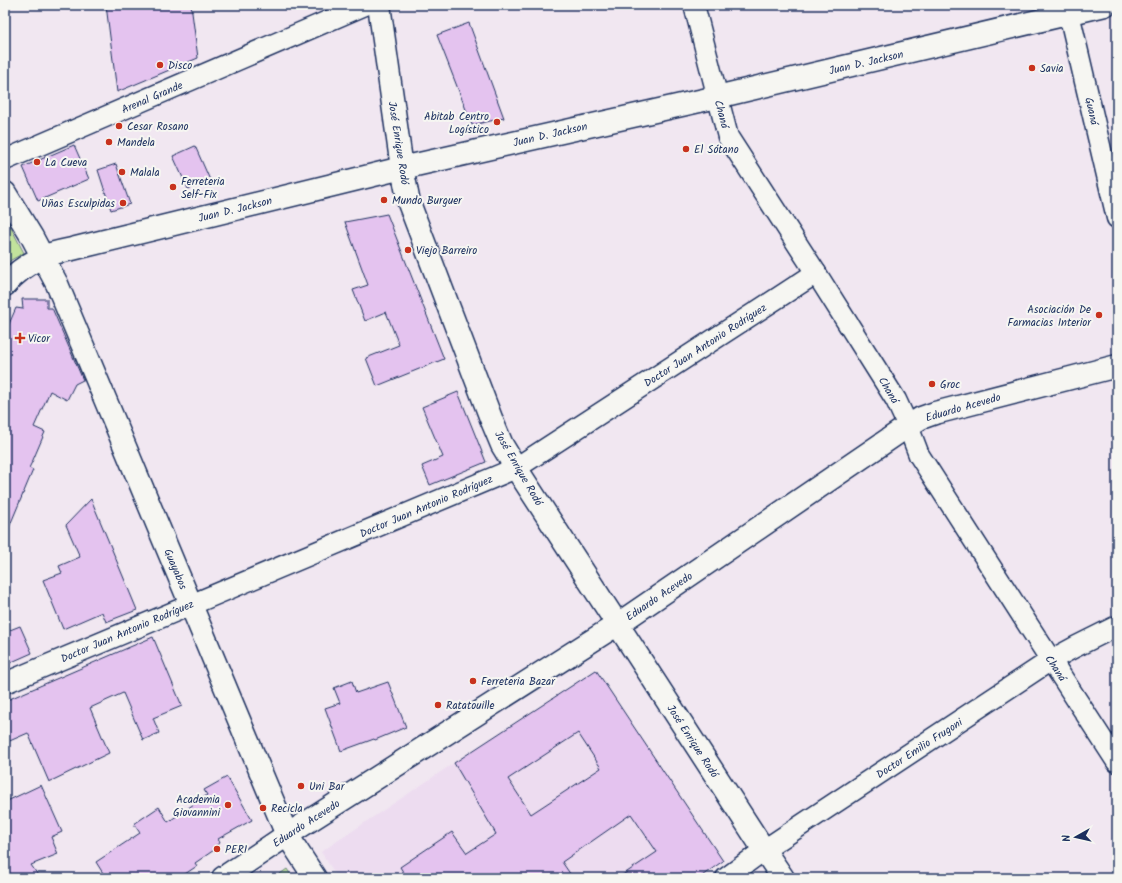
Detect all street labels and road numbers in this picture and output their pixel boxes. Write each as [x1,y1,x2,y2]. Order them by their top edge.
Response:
street label: Juan D. Jackson [827,46,905,80]
street label: Arenal Grande [119,77,186,119]
street label: Guaná [1079,95,1103,129]
street label: Chaná [709,98,734,132]
street label: José Enrique Rodó [383,100,414,187]
street label: Juan D. Jackson [511,118,589,152]
street label: Juan D. Jackson [196,192,274,228]
street label: Doctor Juan Antonio Rodríguez [641,299,771,392]
street label: Chaná [873,374,904,409]
street label: Eduardo Acevedo [924,389,1003,427]
street label: José Enrique Rodó [489,427,548,510]
street label: Doctor Juan Antonio Rodríguez [357,471,496,543]
street label: Guayabos [158,546,192,593]
street label: Eduardo Acevedo [622,568,697,626]
street label: Doctor Juan Antonio Rodríguez [58,596,197,668]
street label: Chaná [1040,652,1072,687]
street label: José Enrique Rodó [662,701,723,783]
street label: Doctor Emilio Frugoni [873,714,967,784]
street label: Eduardo Acevedo [269,795,344,852]

